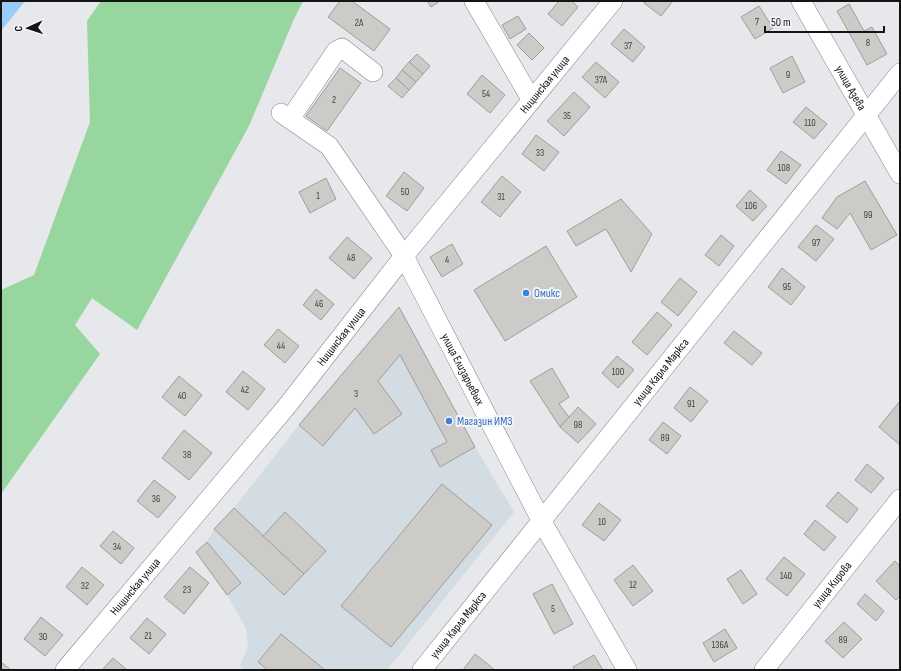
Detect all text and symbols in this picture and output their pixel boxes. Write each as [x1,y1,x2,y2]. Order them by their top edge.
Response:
north arrow [8,8,48,48]
scale bar [765,8,884,34]
text: 50 m [771,15,791,30]
house number: 7 [755,16,759,28]
house number: 2А [355,17,364,29]
text: С [12,25,25,32]
house number: 8 [866,37,870,49]
house number: 37 [624,40,632,52]
street label: Ницинская улица [517,52,573,116]
street label: улица Азева [832,63,870,113]
house number: 9 [786,69,790,81]
house number: 37А [595,74,608,86]
house number: 54 [482,88,490,100]
house number: 2 [332,94,336,106]
house number: 35 [563,110,571,122]
house number: 110 [804,117,816,129]
house number: 33 [536,147,544,159]
house number: 108 [778,162,790,174]
house number: 50 [401,186,409,198]
house number: 1 [316,190,320,202]
house number: 31 [497,191,505,203]
house number: 106 [745,200,757,212]
house number: 99 [864,209,872,221]
house number: 97 [812,237,820,249]
house number: 48 [347,252,355,264]
house number: 4 [445,254,449,266]
house number: 95 [783,281,791,293]
place label: Омикс [534,286,560,301]
marker: Омикс [521,288,531,298]
house number: 46 [315,298,323,310]
street label: Ницинская улица [314,304,369,369]
street label: улица Елизарьевых [438,331,488,408]
street label: улица Карла Маркса [629,335,692,408]
house number: 44 [277,340,285,352]
house number: 100 [612,366,624,378]
house number: 42 [241,384,249,396]
house number: 3 [354,388,358,400]
house number: 40 [178,390,186,402]
house number: 91 [687,398,695,410]
place label: Магазин ИМЗ [457,414,513,429]
marker: Магазин ИМЗ [444,416,454,426]
house number: 98 [574,419,582,431]
house number: 89 [661,432,669,444]
house number: 38 [183,449,191,461]
house number: 36 [152,493,160,505]
house number: 10 [598,516,606,528]
house number: 34 [113,541,121,553]
street label: Ницинская улица [107,555,164,618]
street label: улица Кирова [809,558,855,611]
house number: 140 [780,570,792,582]
house number: 12 [629,579,637,591]
house number: 32 [81,580,89,592]
house number: 23 [183,584,191,596]
street label: улица Карла Маркса [427,588,490,661]
house number: 5 [551,603,555,615]
house number: 21 [144,630,152,642]
house number: 30 [39,631,47,643]
house number: 89 [839,634,847,646]
house number: 136А [712,639,729,651]

